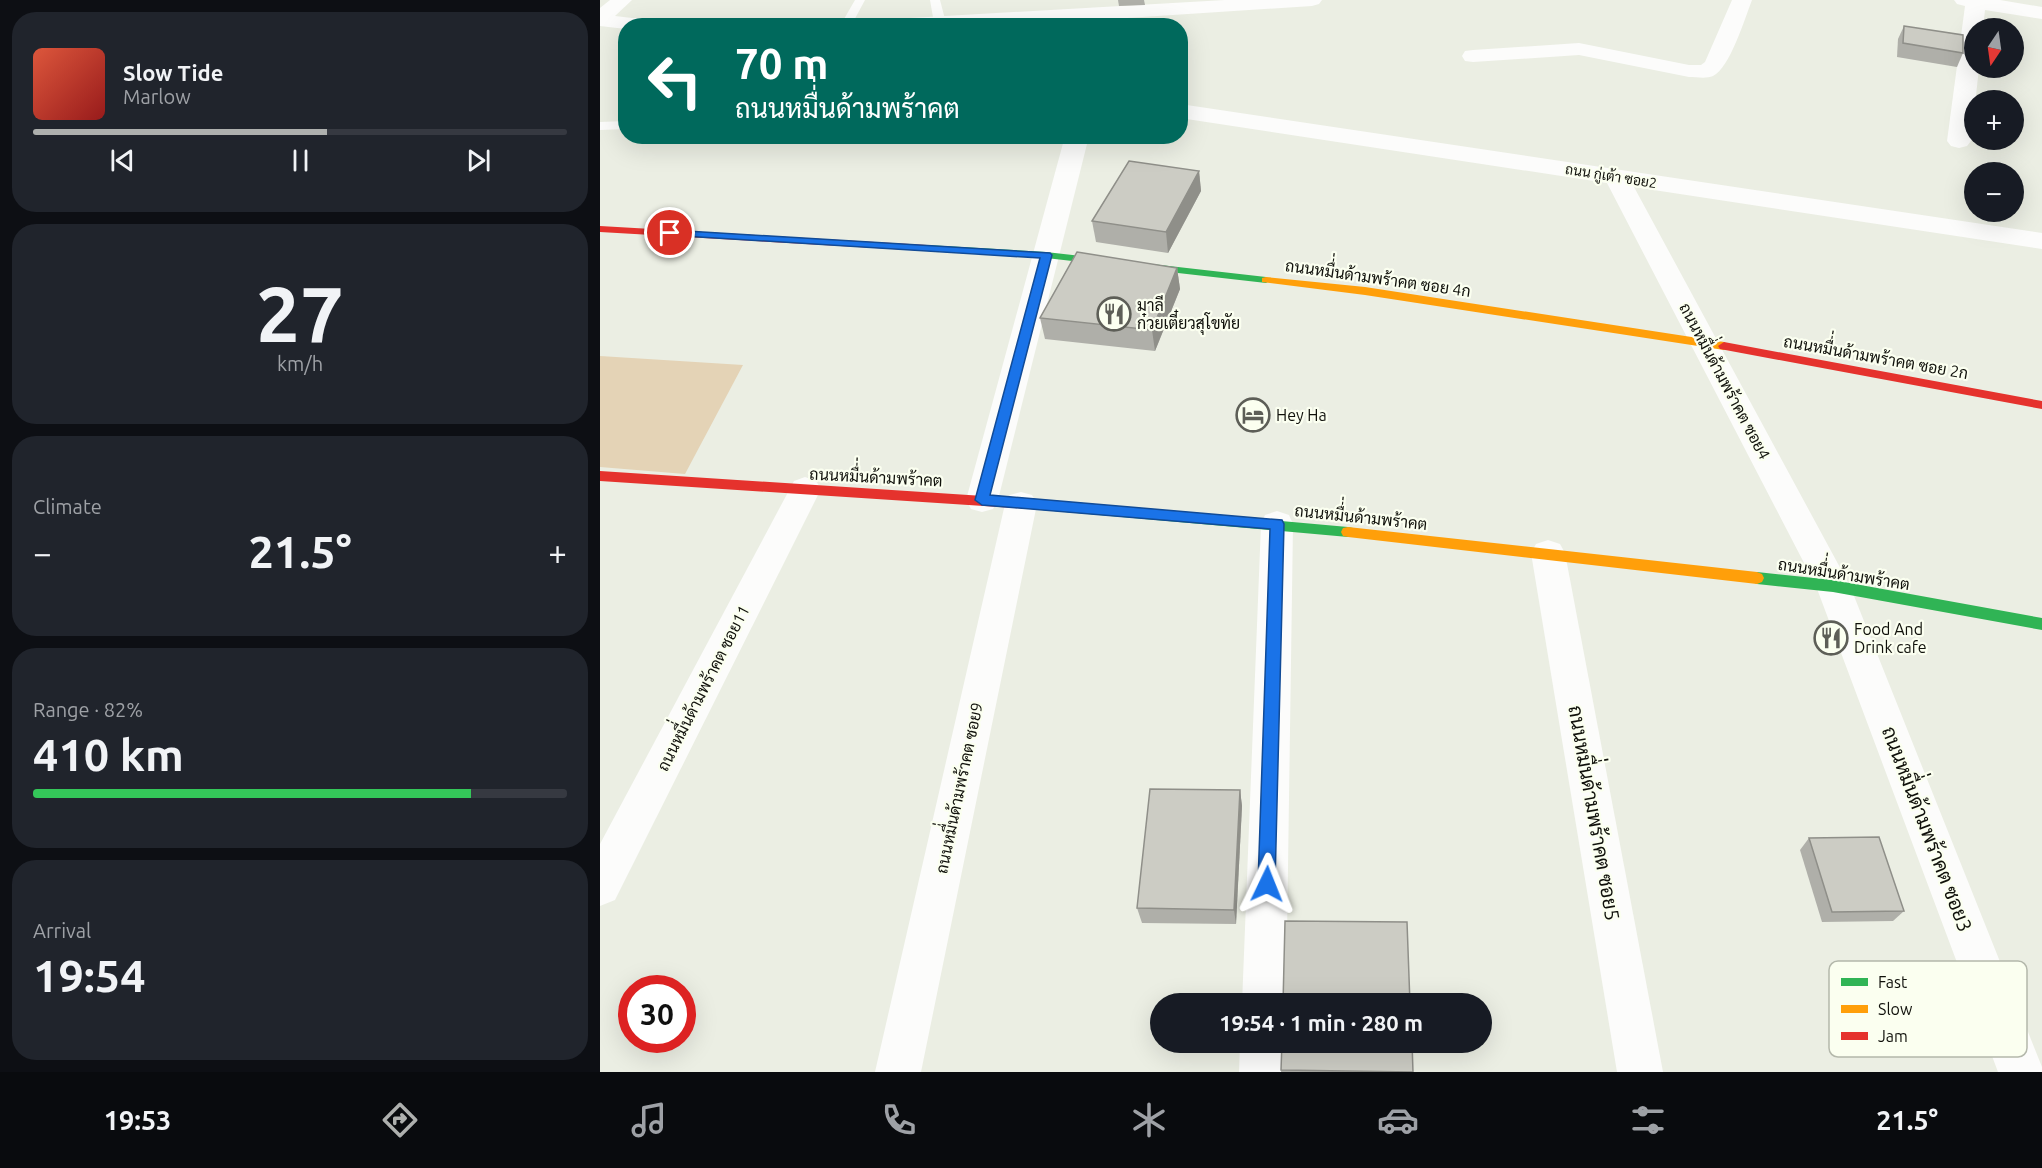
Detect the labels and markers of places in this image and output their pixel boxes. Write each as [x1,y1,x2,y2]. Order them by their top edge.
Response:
pin [644,207,695,258]
place label: มาลี ก๋วยเตี๋ยวสุโขทัย [1137,294,1240,335]
restaurant icon: มาลี ก๋วยเตี๋ยวสุโขทัย [1096,296,1132,332]
hotel icon: Hey Ha [1235,397,1271,433]
place label: Hey Ha [1276,406,1327,424]
restaurant icon: Food And Drink cafe [1813,620,1849,656]
place label: Food And Drink cafe [1854,620,1927,656]

